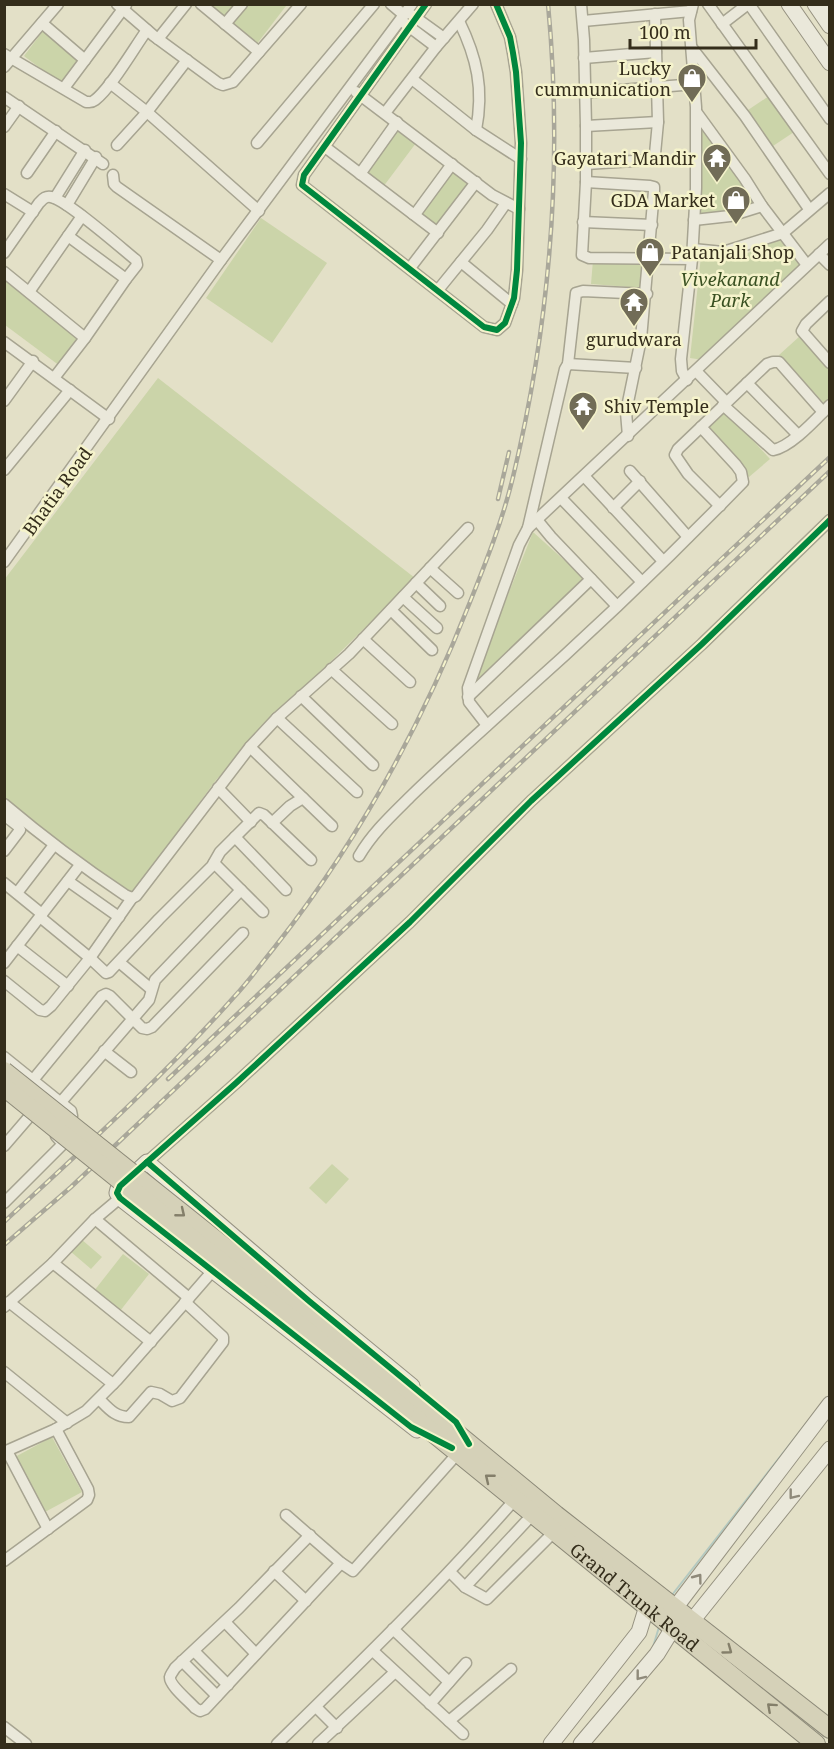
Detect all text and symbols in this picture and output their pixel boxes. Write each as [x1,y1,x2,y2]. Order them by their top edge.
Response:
scale bar [630,12,756,50]
text: 100 m [639,20,691,44]
place label: Lucky cummunication [535,56,672,101]
shop icon: Lucky cummunication [676,62,708,104]
temple icon: Gayatari Mandir [701,142,733,184]
place label: Gayatari Mandir [554,146,697,170]
shop icon: GDA Market [720,184,752,226]
place label: GDA Market [610,188,715,212]
shop icon: Patanjali Shop [634,236,666,278]
place label: Patanjali Shop [671,240,794,264]
park label: Vivekanand Park [680,267,780,312]
temple icon: gurudwara [618,286,650,328]
place label: gurudwara [586,327,682,351]
temple icon: Shiv Temple [567,390,599,432]
place label: Shiv Temple [604,394,709,418]
street label: Bhatia Road [17,442,97,540]
one-way arrow [175,1205,186,1216]
one-way arrow [485,1474,496,1485]
one-way arrow [790,1488,801,1499]
street label: Grand Trunk Road [565,1537,704,1656]
one-way arrow [691,1573,702,1584]
one-way arrow [722,1643,733,1654]
one-way arrow [636,1669,647,1680]
one-way arrow [767,1703,777,1714]

